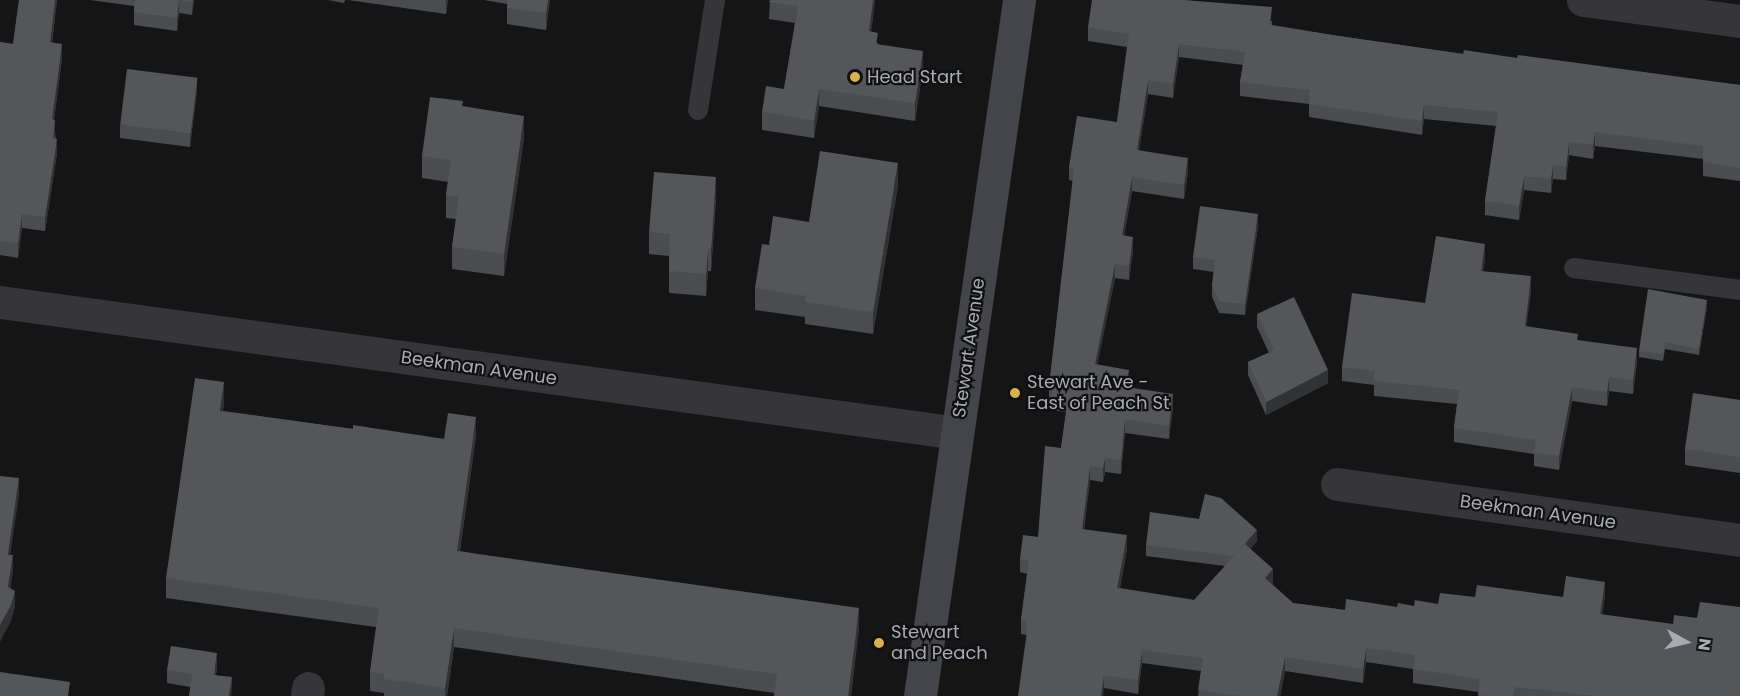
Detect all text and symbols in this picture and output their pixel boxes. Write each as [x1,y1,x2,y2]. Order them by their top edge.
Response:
place label: Head Start [867,66,962,88]
marker: Head Start [848,70,862,84]
street label: Stewart Avenue [949,277,989,419]
street label: Beekman Avenue [400,346,558,390]
place label: Stewart Ave - East of Peach St [1027,372,1170,415]
marker: Stewart Ave - East of Peach St [1008,386,1022,400]
street label: Beekman Avenue [1459,490,1617,534]
north arrow [1656,612,1716,672]
place label: Stewart and Peach [891,622,988,664]
marker: Stewart and Peach [872,636,886,650]
text: N [1692,637,1717,652]

